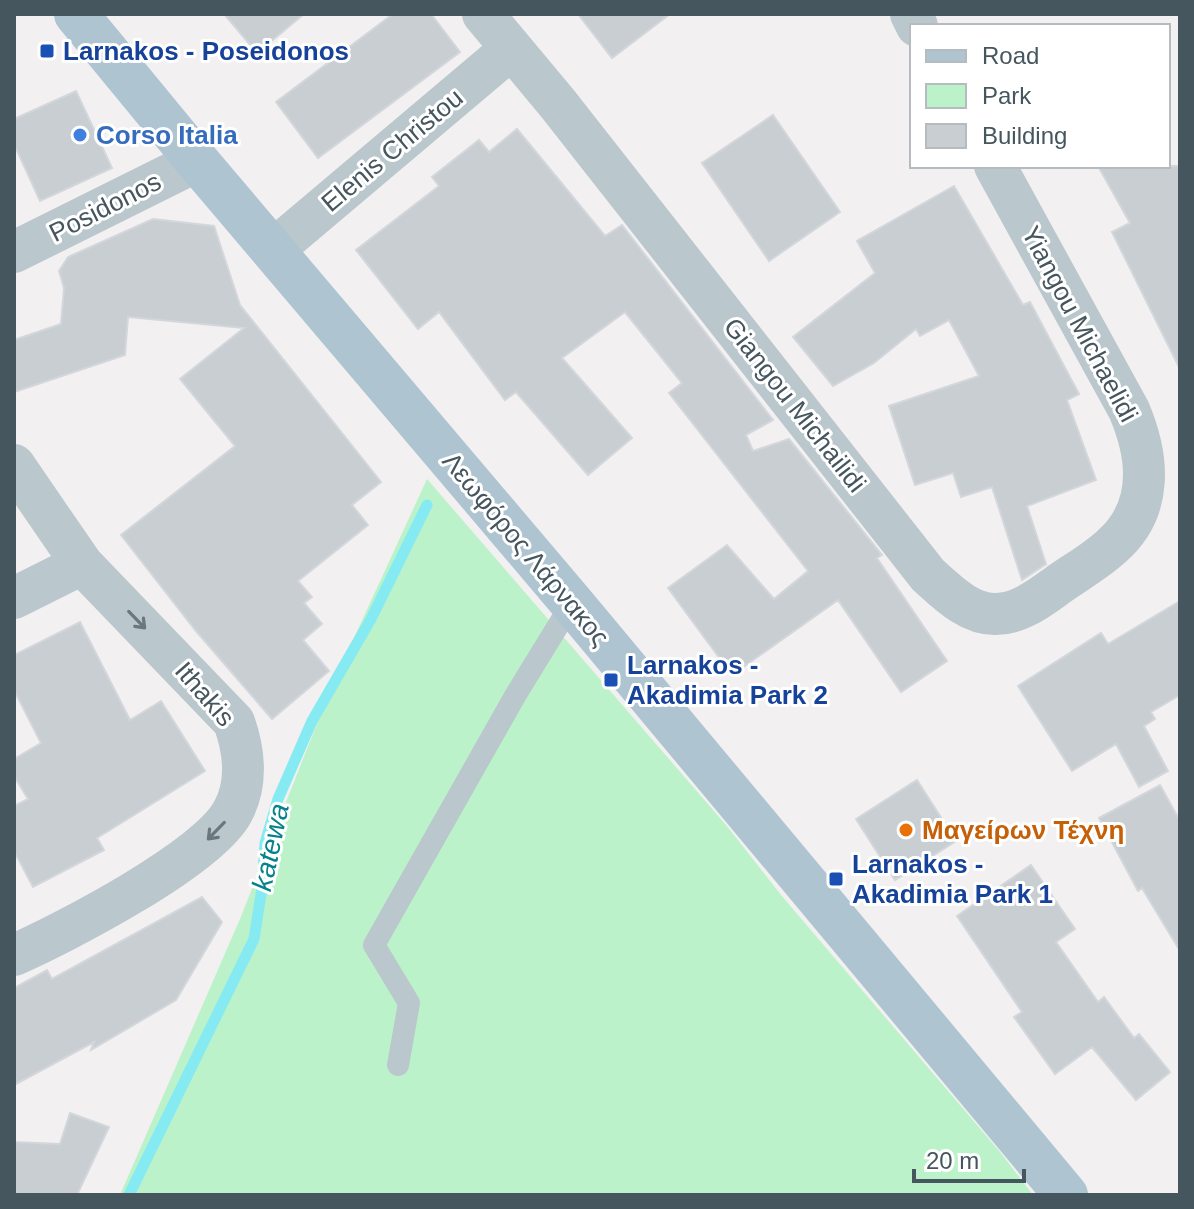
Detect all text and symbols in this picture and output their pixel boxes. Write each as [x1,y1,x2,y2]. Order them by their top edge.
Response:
legend [910,24,1170,168]
place label: Larnakos - Poseidonos [63,36,349,66]
marker: Larnakos - Poseidonos [38,42,56,60]
text: Road [982,42,1039,69]
street label: Elenis Christou [315,82,469,218]
text: Park [982,82,1032,109]
place label: Corso Italia [96,120,238,150]
text: Building [982,122,1067,149]
marker: Corso Italia [71,126,89,144]
street label: Posidonos [44,166,166,248]
street label: Yiangou Michaelidi [1016,221,1144,427]
street label: Giangou Michailidi [718,312,872,498]
street label: Λεωφόρος Λάρνακος [436,446,616,652]
one-way arrow [127,610,146,630]
place label: Larnakos - Akadimia Park 2 [627,650,828,710]
street label: Ithakis [169,656,241,732]
marker: Larnakos - Akadimia Park 2 [602,671,620,689]
water label: katewa [246,800,295,894]
place label: Μαγείρων Τέχνη [922,815,1124,845]
one-way arrow [207,821,226,840]
marker: Μαγείρων Τέχνη [897,821,915,839]
place label: Larnakos - Akadimia Park 1 [852,849,1053,909]
marker: Larnakos - Akadimia Park 1 [827,870,845,888]
scale bar [914,1133,1024,1183]
text: 20 m [926,1147,979,1174]

